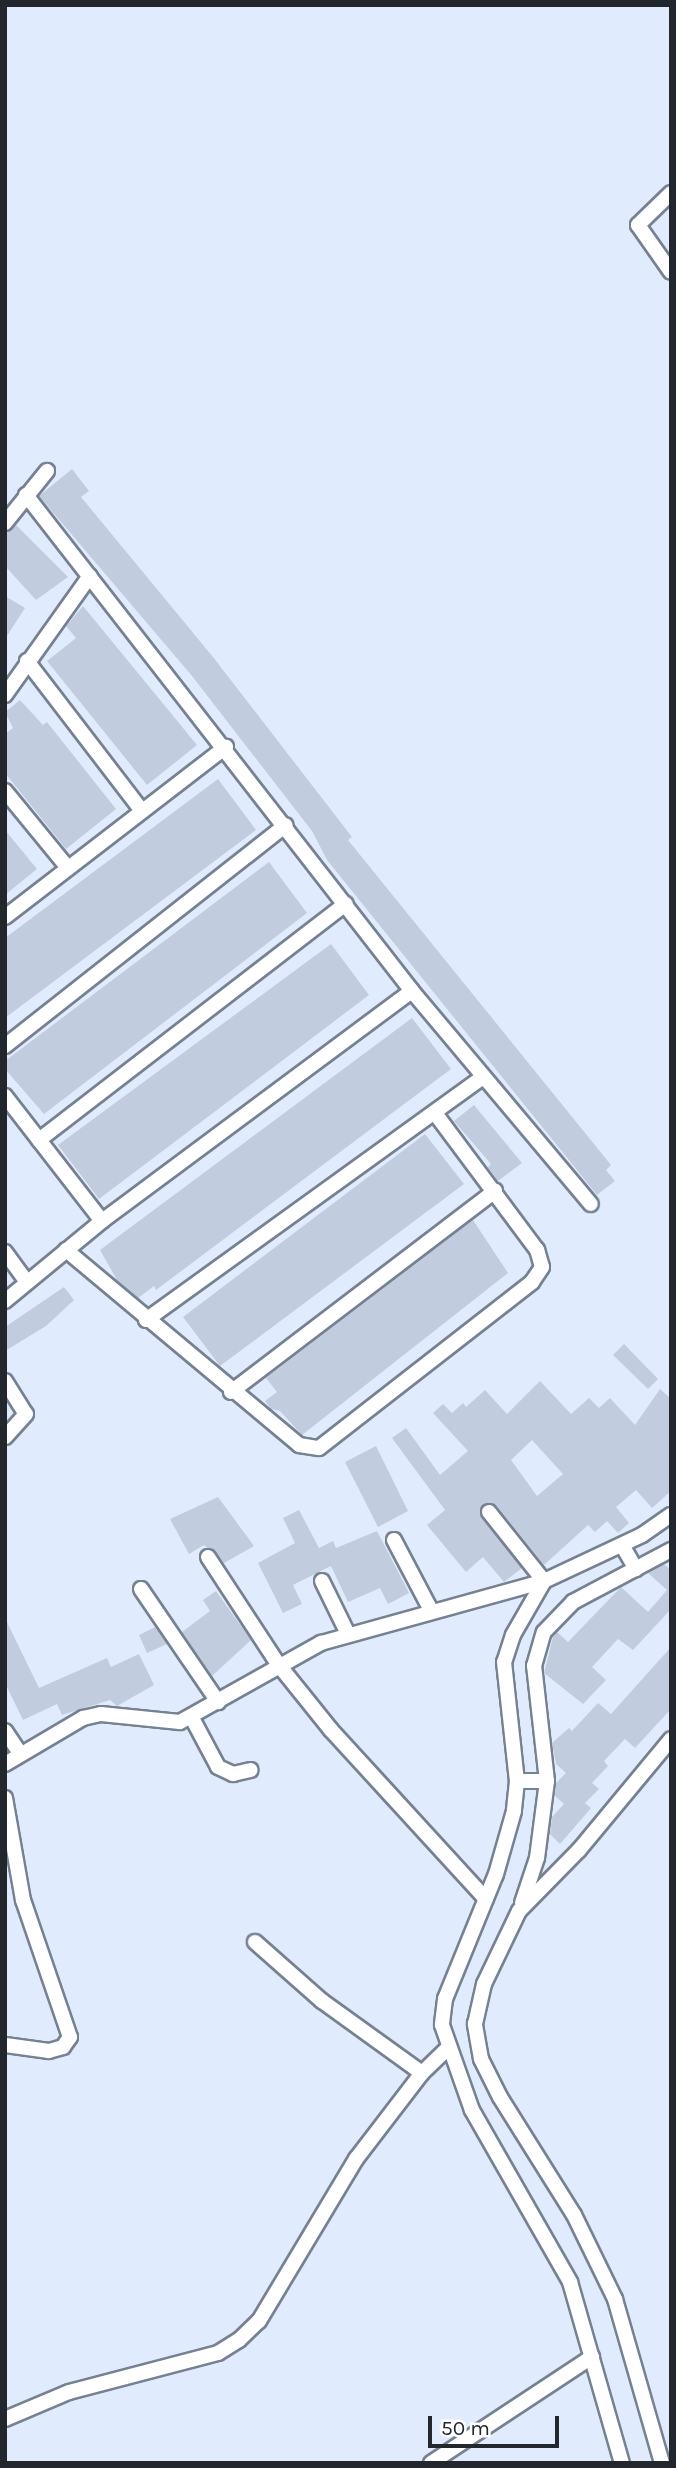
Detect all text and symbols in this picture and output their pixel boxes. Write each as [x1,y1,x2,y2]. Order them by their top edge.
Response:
scale bar [431,2402,562,2446]
text: 50 m [441,2416,490,2440]

